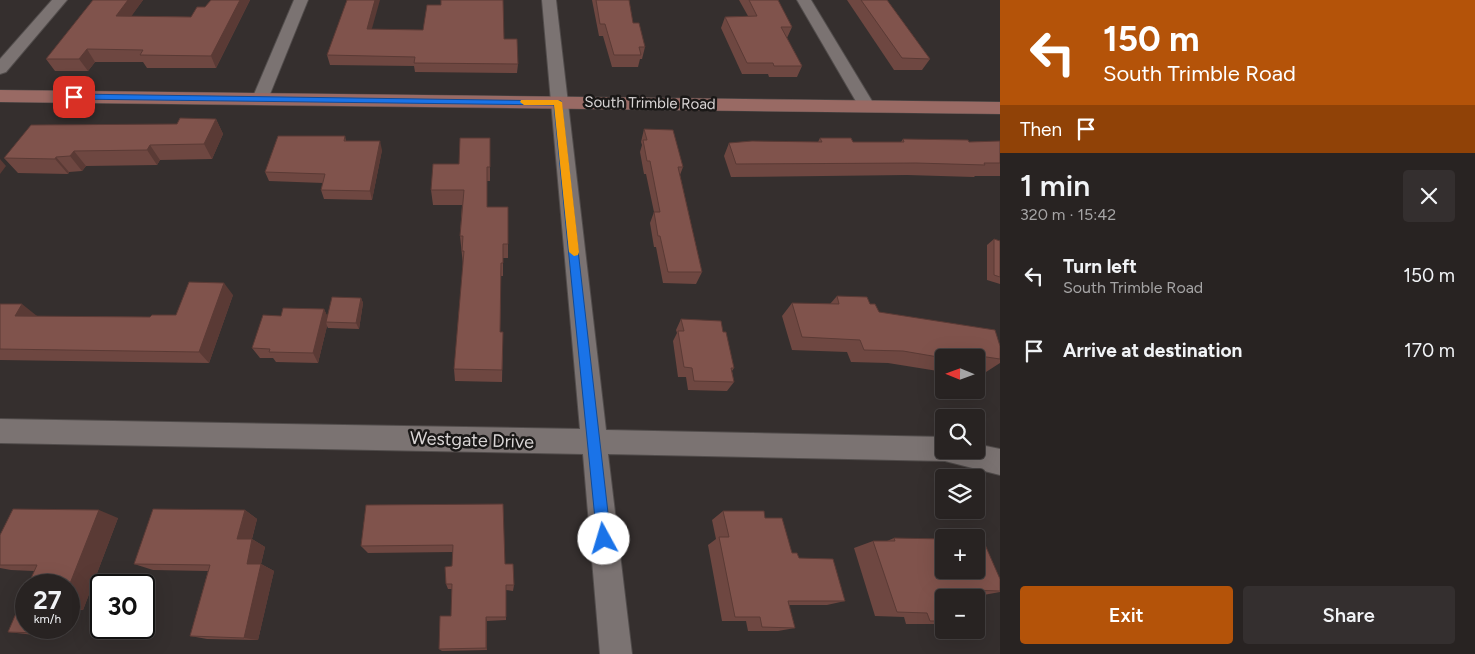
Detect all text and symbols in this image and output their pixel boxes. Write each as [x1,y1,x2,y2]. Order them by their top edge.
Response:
text: 150 m [1103,18,1200,60]
icon: left [1020,20,1085,85]
text: South Trimble Road [1103,60,1296,87]
pin [53,76,95,118]
icon: arrive [60,83,88,111]
street label: South Trimble Road [584,93,716,113]
icon: arrive [1072,115,1100,143]
text: Then [1020,118,1062,141]
text: 1 min [1020,167,1090,204]
button: close [1403,170,1455,222]
text: 320 m · 15:42 [1020,205,1116,224]
text: Turn left [1063,255,1137,278]
icon: left [1020,262,1048,290]
text: 150 m [1403,264,1455,287]
text: South Trimble Road [1063,278,1203,297]
icon: arrive [1020,337,1048,365]
text: Arrive at destination [1063,339,1242,362]
text: 170 m [1404,339,1455,362]
north arrow [935,349,985,399]
map controls [935,349,985,639]
button: search [935,409,985,459]
street label: Westgate Drive [410,427,534,453]
button: layers [935,469,985,519]
position arrow [577,512,629,564]
button: + [935,529,985,579]
speed limit sign: 30 [90,574,155,639]
text: 27 [33,585,62,615]
button: Exit [1020,586,1233,644]
button: Share [1243,586,1455,644]
button: − [935,589,985,639]
text: km/h [34,612,61,626]

